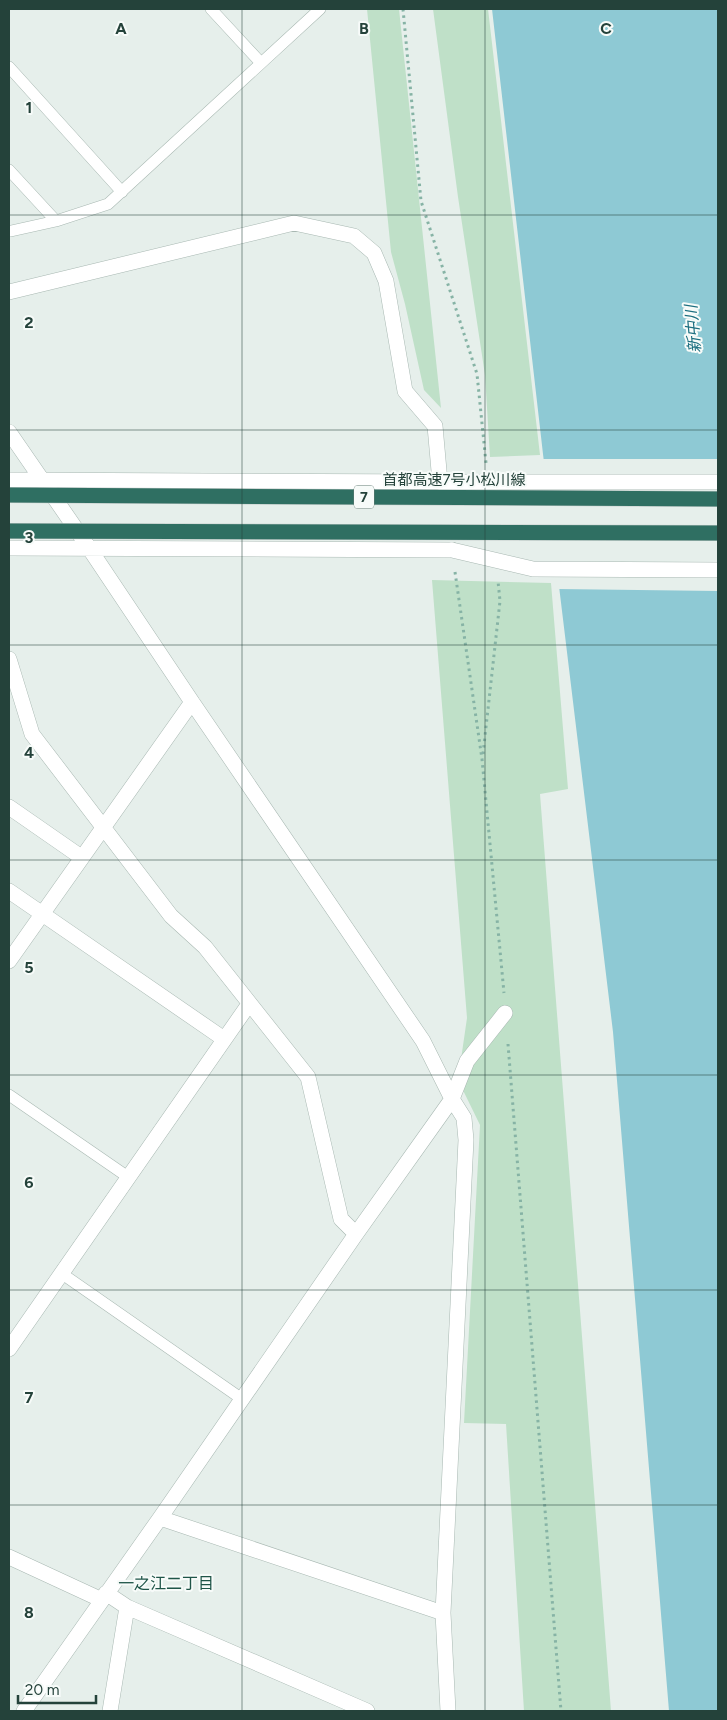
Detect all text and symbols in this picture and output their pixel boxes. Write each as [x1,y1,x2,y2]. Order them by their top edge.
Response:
text: A [115,19,127,38]
text: B [359,19,369,38]
text: C [600,19,612,38]
text: 1 [26,98,32,117]
water label: 新中川 [681,302,705,354]
text: 2 [24,313,34,332]
street label: 首都高速7号小松川線 [382,471,526,489]
road number: 7 [354,486,374,508]
text: 3 [25,528,34,547]
text: 4 [24,743,34,762]
text: 5 [24,958,34,977]
text: 6 [24,1173,34,1192]
text: 7 [25,1388,34,1407]
district label: 一之江二丁目 [118,1574,214,1593]
text: 8 [24,1603,34,1622]
scale bar [18,1672,95,1704]
text: 20 m [25,1681,59,1699]

